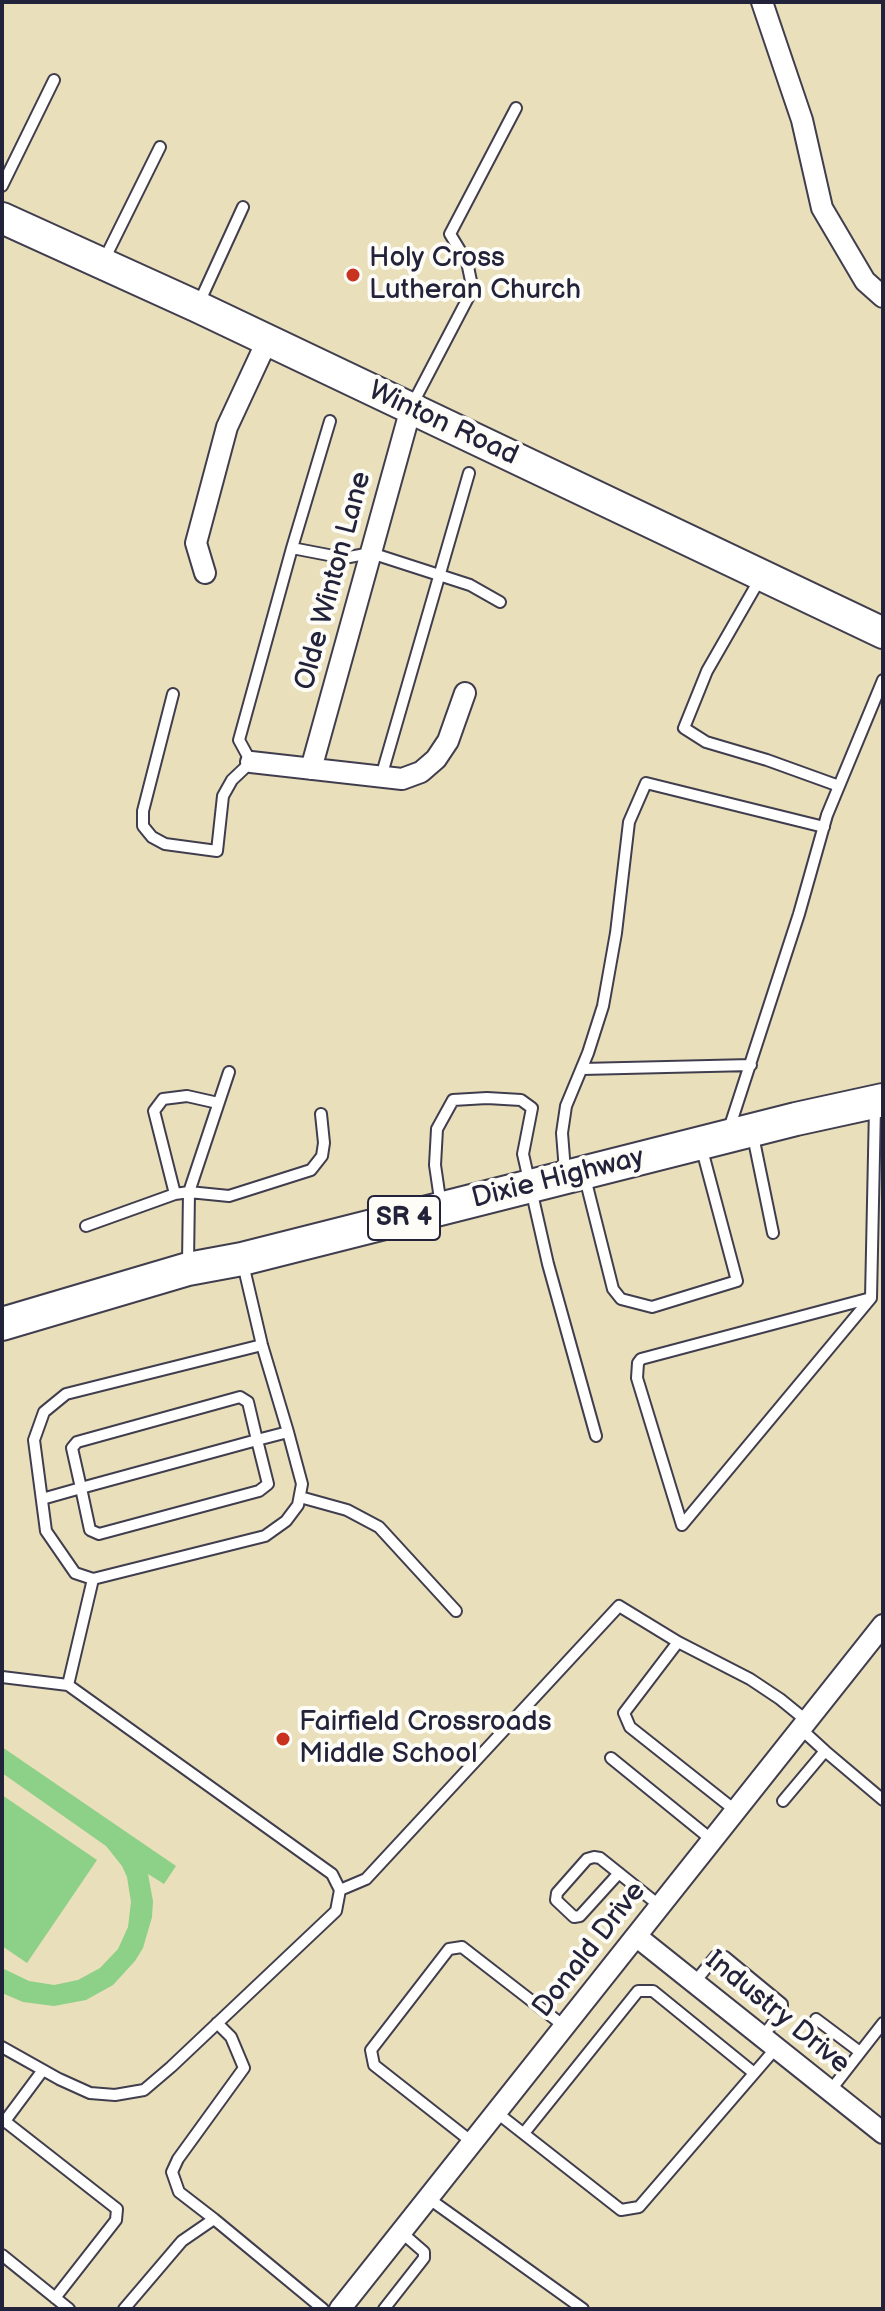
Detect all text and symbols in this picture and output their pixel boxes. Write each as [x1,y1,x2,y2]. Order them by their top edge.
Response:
place label: Holy Cross Lutheran Church [369,242,581,308]
marker: Holy Cross Lutheran Church [344,266,362,284]
street label: Winton Road [363,375,523,473]
street label: Olde Winton Lane [289,468,379,694]
street label: Dixie Highway [468,1141,648,1217]
road number: SR 4 [368,1196,440,1240]
place label: Fairfield Crossroads Middle School [299,1706,552,1772]
marker: Fairfield Crossroads Middle School [274,1730,292,1748]
street label: Donald Drive [527,1875,653,2025]
street label: Industry Drive [698,1945,856,2081]

